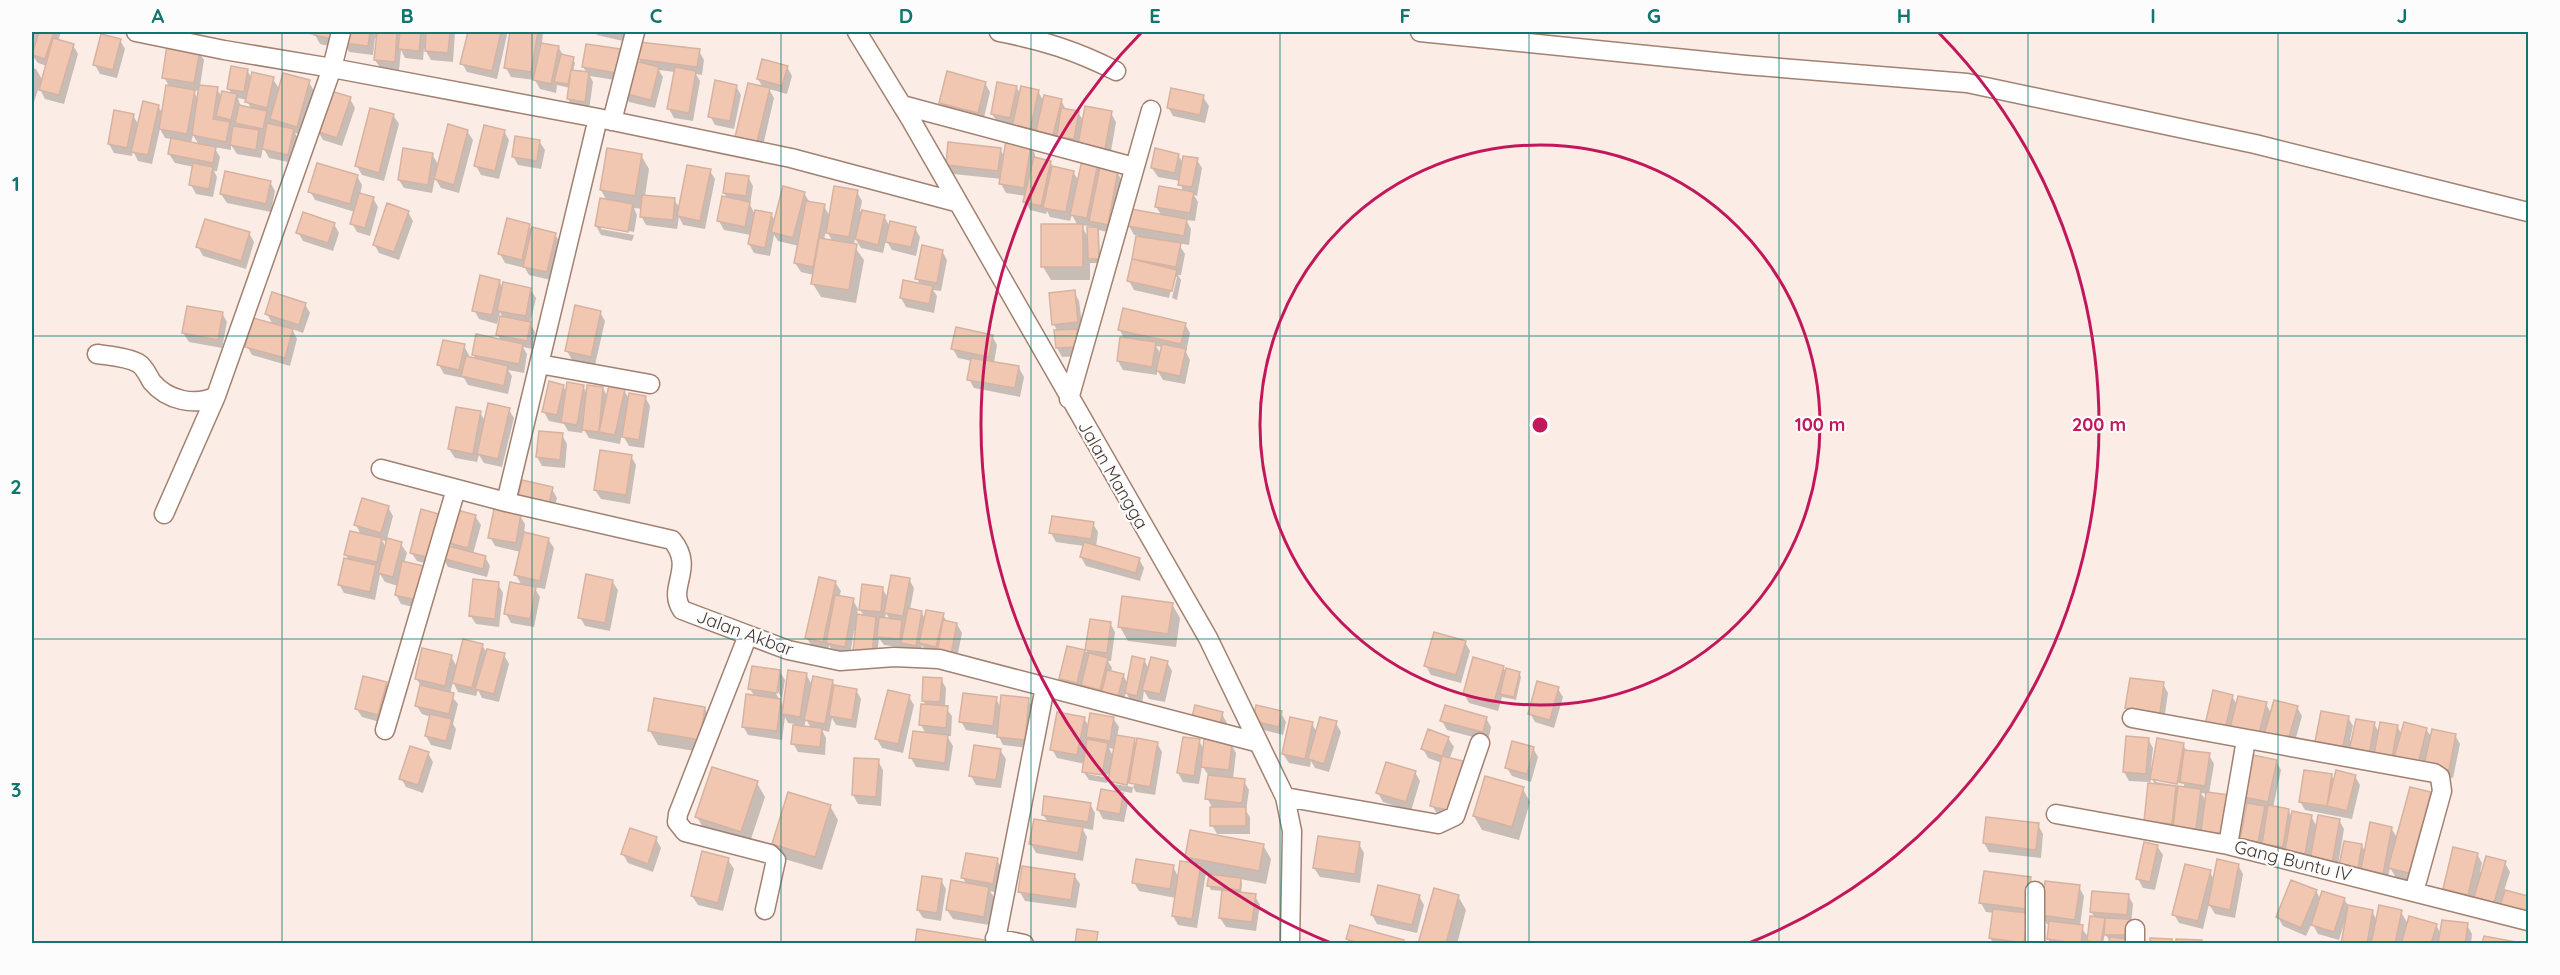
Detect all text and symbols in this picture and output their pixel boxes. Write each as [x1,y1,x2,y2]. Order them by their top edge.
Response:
text: A [152,3,165,28]
text: B [400,3,414,28]
text: C [650,3,663,28]
text: D [899,3,913,28]
text: E [1149,3,1161,28]
text: F [1399,3,1411,28]
text: G [1647,3,1661,28]
text: H [1897,3,1911,28]
text: I [2150,3,2156,28]
text: J [2396,3,2408,28]
text: 1 [12,171,20,196]
text: 100 m [1795,413,1845,436]
text: 200 m [2072,413,2126,436]
centre of rings [1530,415,1550,435]
street label: Jalan Mangga [1073,417,1154,533]
text: 2 [10,474,22,499]
street label: Jalan Akbar [694,604,797,661]
text: 3 [11,777,21,802]
street label: Gang Buntu IV [2232,835,2354,886]

